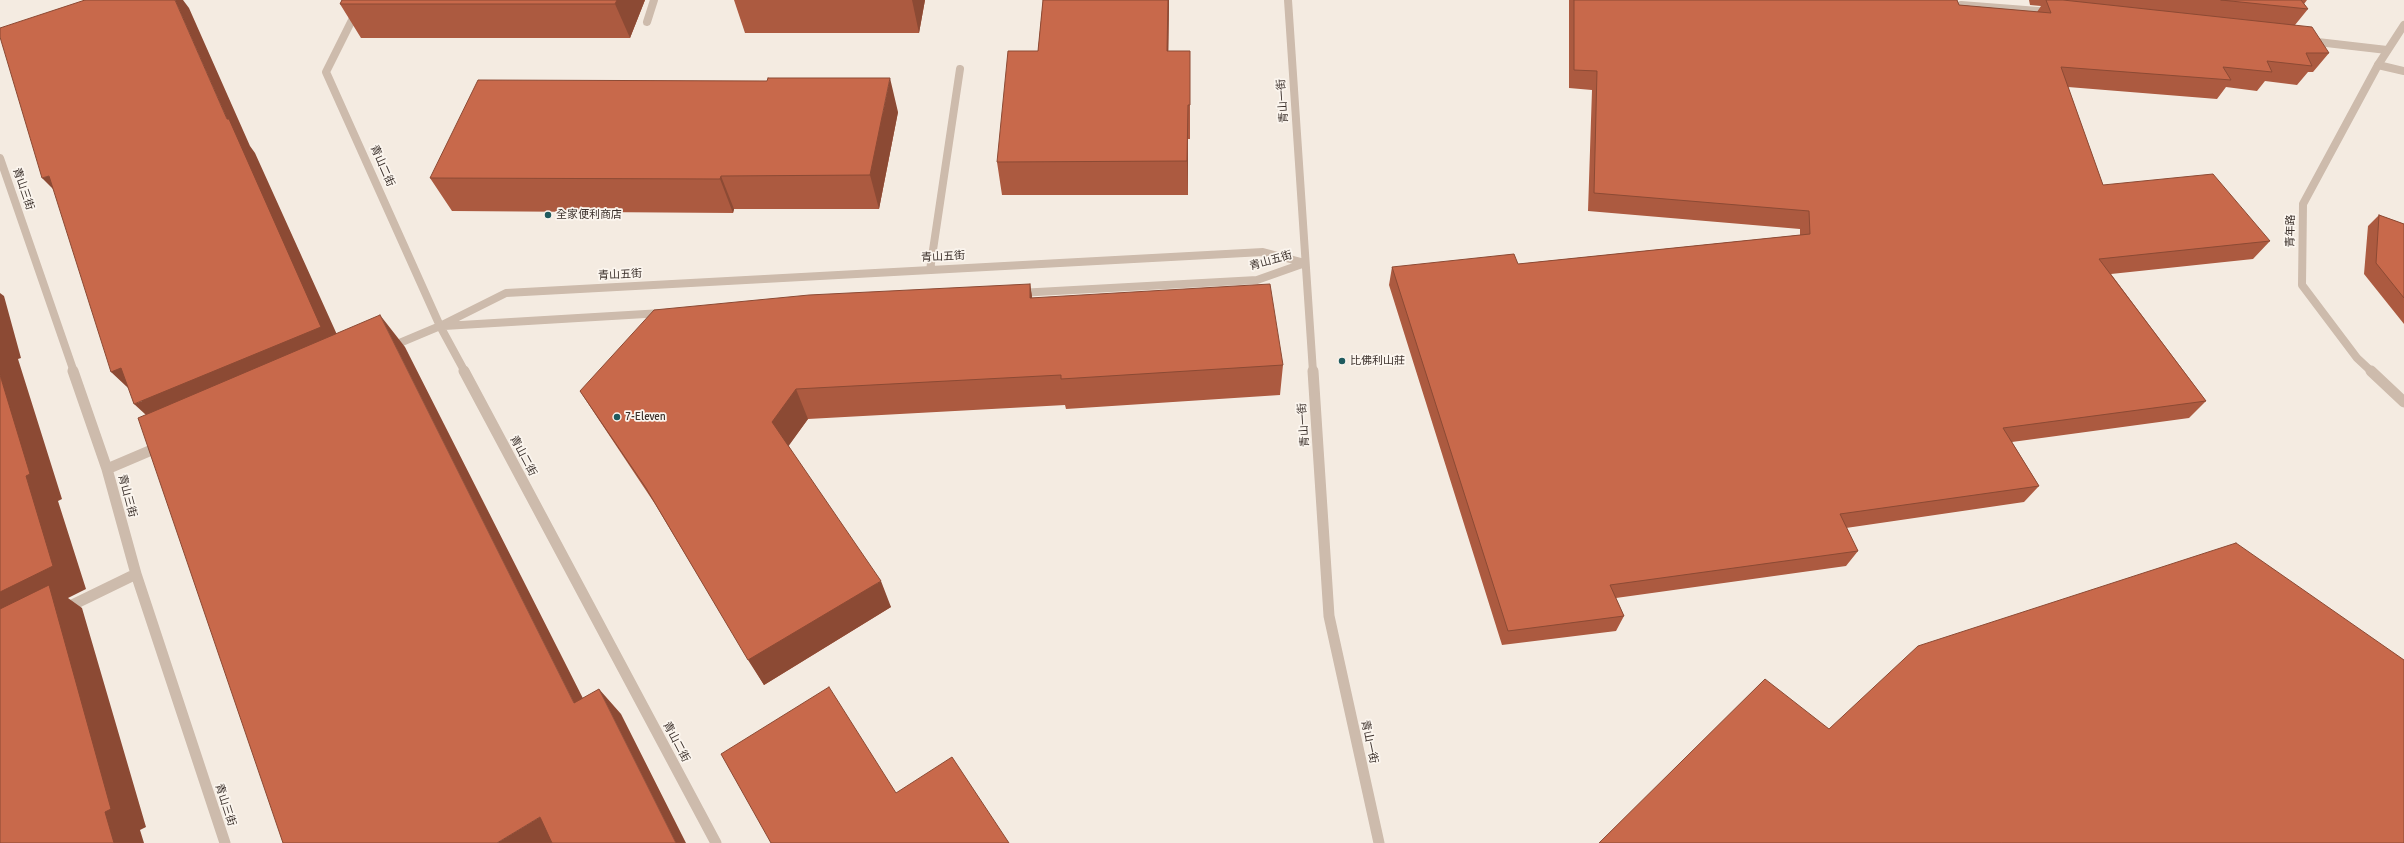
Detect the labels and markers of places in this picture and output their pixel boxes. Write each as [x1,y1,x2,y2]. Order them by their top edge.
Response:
place label: 全家便利商店 [556,208,622,222]
marker: 全家便利商店 [543,210,553,220]
place label: 比佛利山莊 [1350,354,1405,368]
marker: 比佛利山莊 [1337,356,1347,366]
place label: 7-Eleven [625,410,666,424]
marker: 7-Eleven [612,412,622,422]

